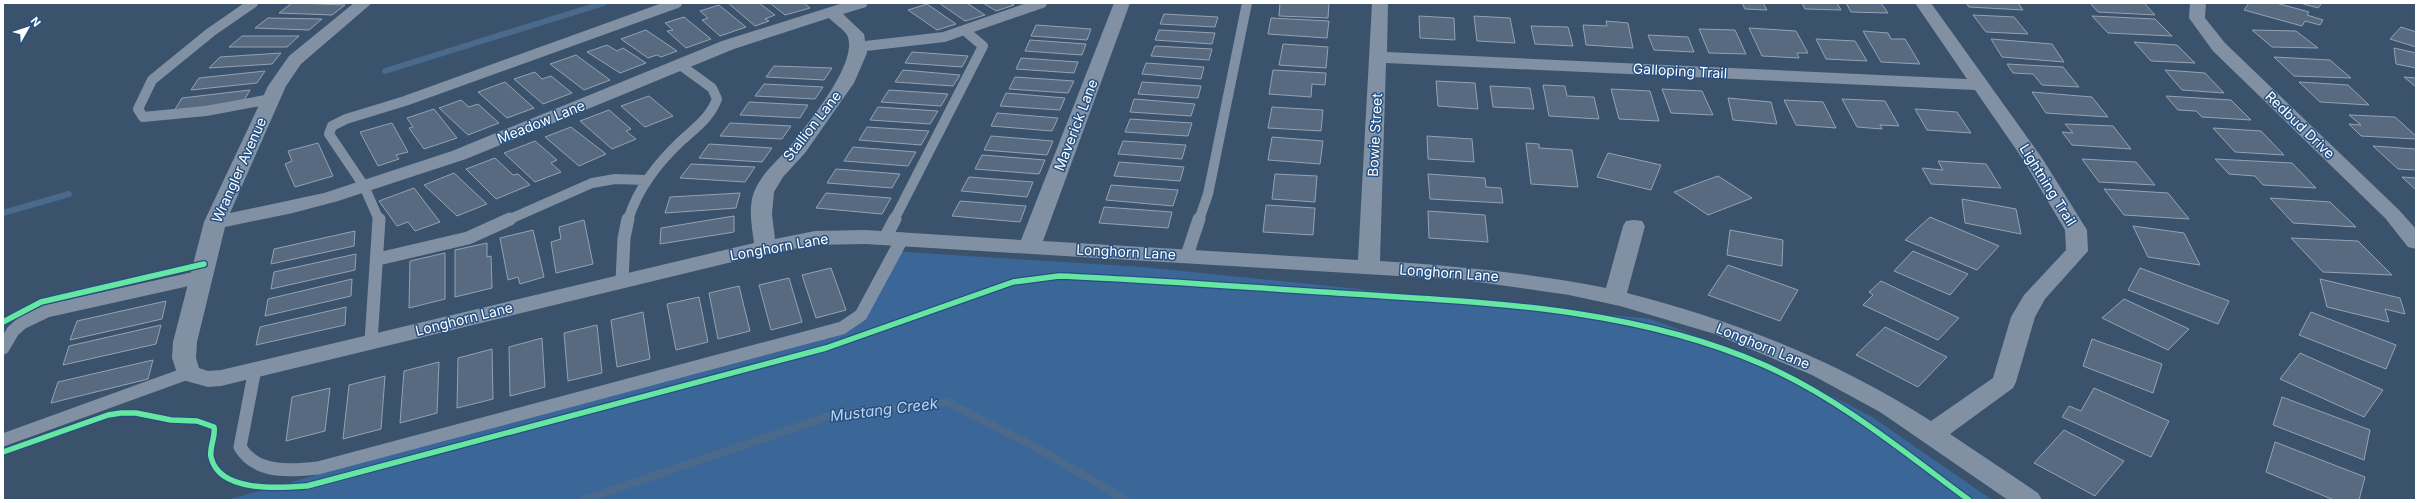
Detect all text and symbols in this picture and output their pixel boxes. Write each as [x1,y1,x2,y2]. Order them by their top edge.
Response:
north arrow [8,8,48,48]
text: N [28,14,44,29]
street label: Galloping Trail [1632,60,1728,81]
street label: Maverick Lane [1050,77,1101,173]
street label: Stallion Lane [779,87,844,164]
street label: Redbud Drive [2262,87,2338,162]
street label: Bowie Street [1364,92,1385,177]
street label: Meadow Lane [494,96,587,147]
street label: Wrangler Avenue [208,115,269,225]
street label: Lightning Trail [2016,141,2080,229]
street label: Longhorn Lane [728,229,830,264]
street label: Longhorn Lane [1076,240,1176,263]
street label: Longhorn Lane [1399,261,1499,284]
street label: Longhorn Lane [413,298,514,339]
street label: Longhorn Lane [1714,319,1813,372]
water label: Mustang Creek [829,393,940,426]

